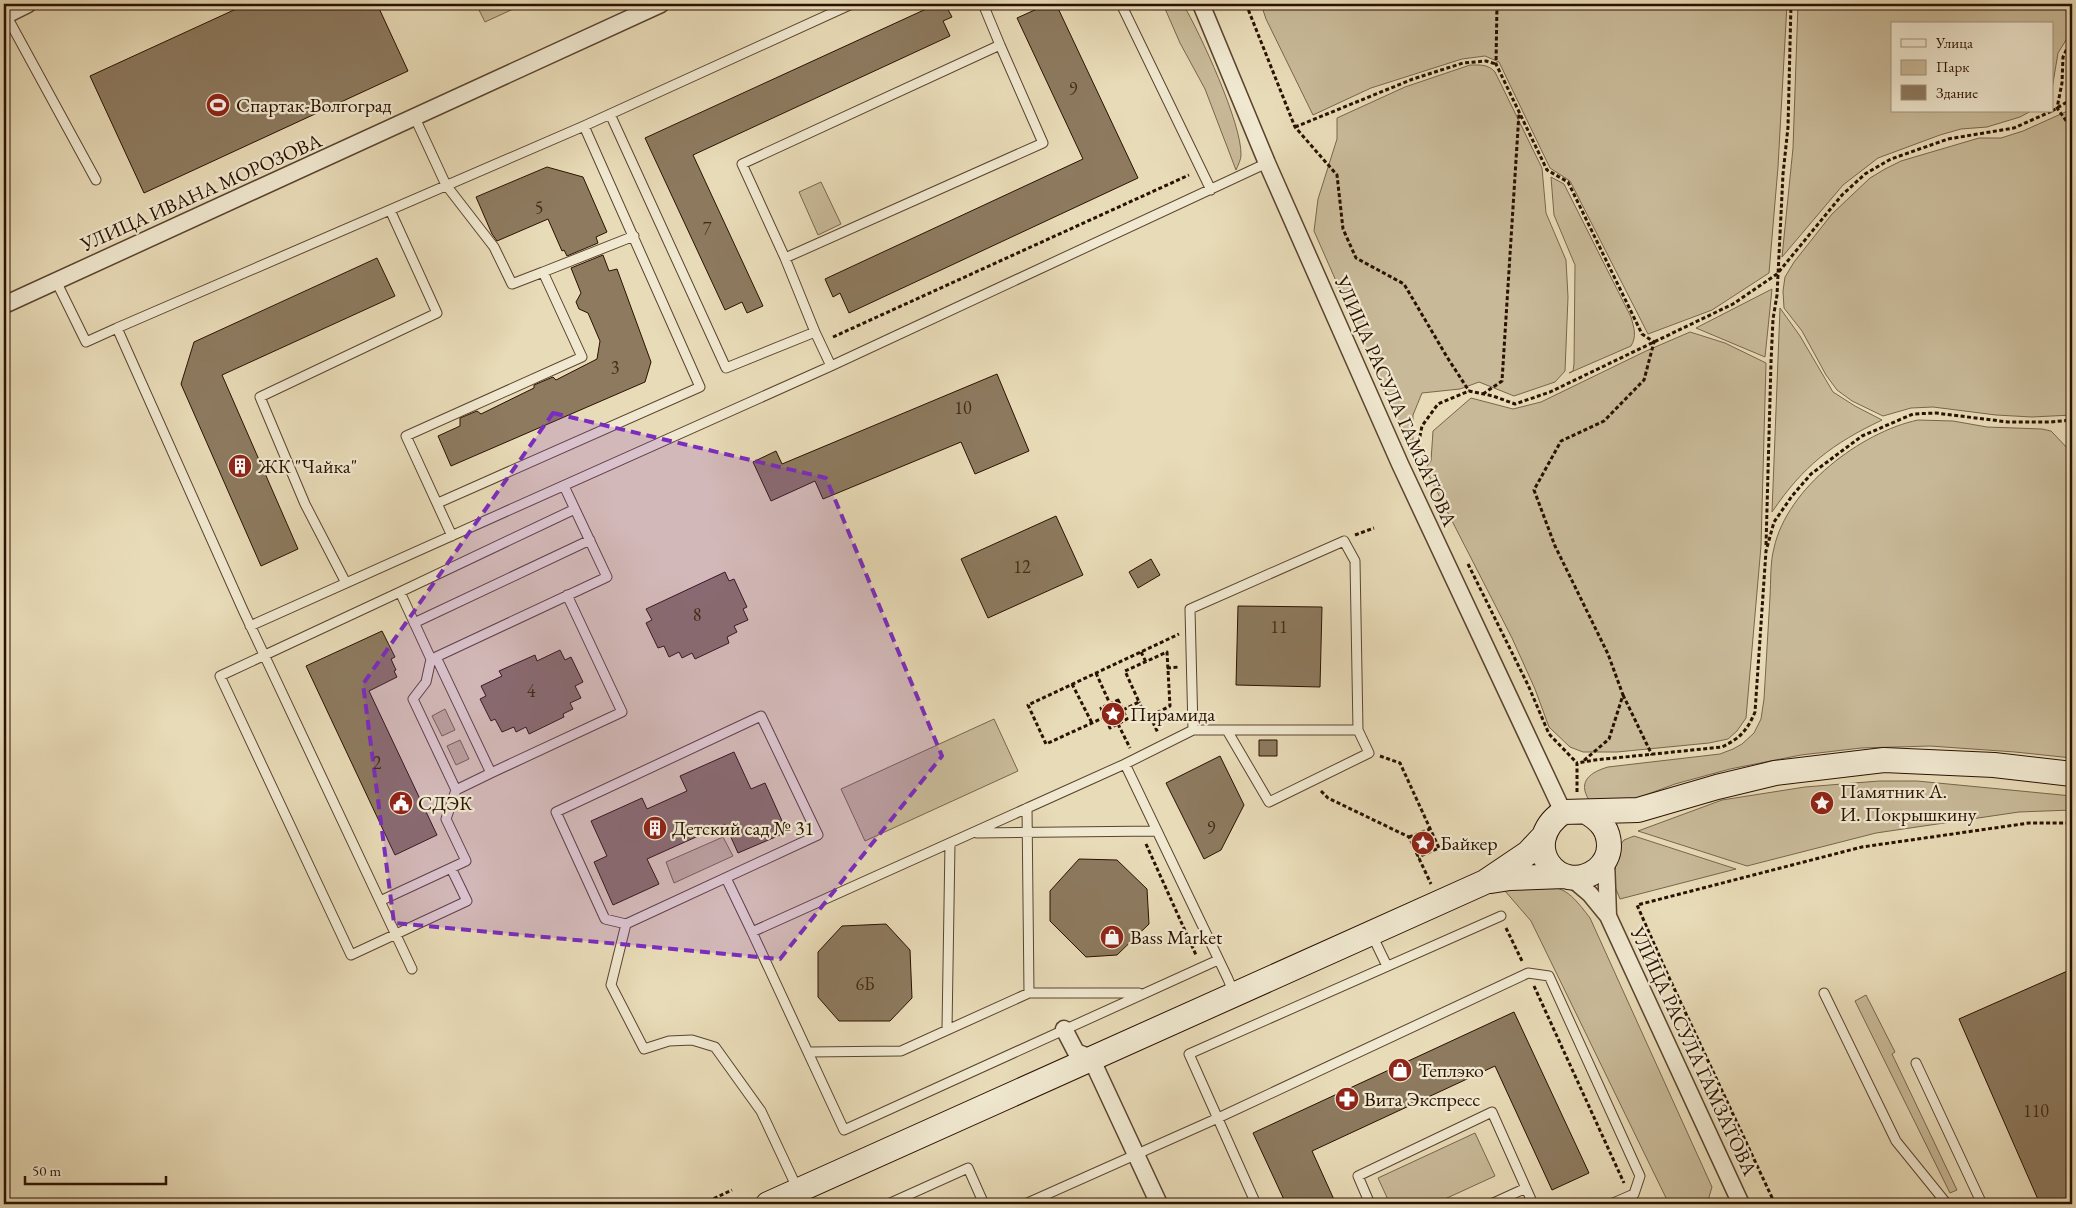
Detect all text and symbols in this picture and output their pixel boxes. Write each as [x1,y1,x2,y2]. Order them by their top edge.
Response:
legend [1891,22,2054,112]
text: Улица [1935,33,1973,52]
text: Парк [1936,57,1969,76]
house number: 9 [1069,77,1078,100]
text: Здание [1936,83,1978,102]
sports icon: Спартак-Волгоград [205,92,231,118]
place label: Спартак-Волгоград [236,92,392,118]
street label: УЛИЦА ИВАНА МОРОЗОВА [75,127,326,257]
house number: 5 [535,196,543,219]
house number: 7 [703,217,712,240]
street label: УЛИЦА РАСУЛА ГАМЗАТОВА [1328,271,1463,530]
house number: 3 [611,356,619,379]
house number: 10 [954,396,972,419]
building icon: ЖК "Чайка" [227,453,253,479]
place label: ЖК "Чайка" [257,453,357,479]
house number: 12 [1013,555,1031,578]
house number: 8 [693,603,701,626]
house number: 11 [1270,615,1288,638]
house number: 4 [527,679,536,702]
place icon: Пирамида [1100,701,1126,727]
place label: Пирамида [1130,701,1215,727]
house number: 2 [373,751,382,774]
place label: Памятник А. И. Покрышкину [1840,778,1977,827]
public building icon: СДЭК [388,790,414,816]
place label: СДЭК [418,790,473,816]
place icon: Памятник А. И. Покрышкину [1809,790,1835,816]
building icon: Детский сад № 31 [642,815,668,841]
place label: Детский сад № 31 [672,815,814,841]
house number: 9 [1207,816,1216,839]
place icon: Байкер [1410,830,1436,856]
place label: Байкер [1440,830,1498,856]
street label: УЛИЦА РАСУЛА ГАМЗАТОВА [1624,922,1763,1180]
shop icon: Bass Market [1099,924,1125,950]
place label: Bass Market [1130,924,1223,950]
house number: 6Б [855,972,875,995]
shop icon: Теплэко [1387,1057,1413,1083]
place label: Теплэко [1418,1057,1484,1083]
pharmacy icon: Вита Экспресс [1334,1086,1360,1112]
place label: Вита Экспресс [1364,1086,1480,1112]
house number: 110 [2023,1099,2049,1122]
scale bar [25,1153,166,1185]
text: 50 m [32,1161,61,1180]

